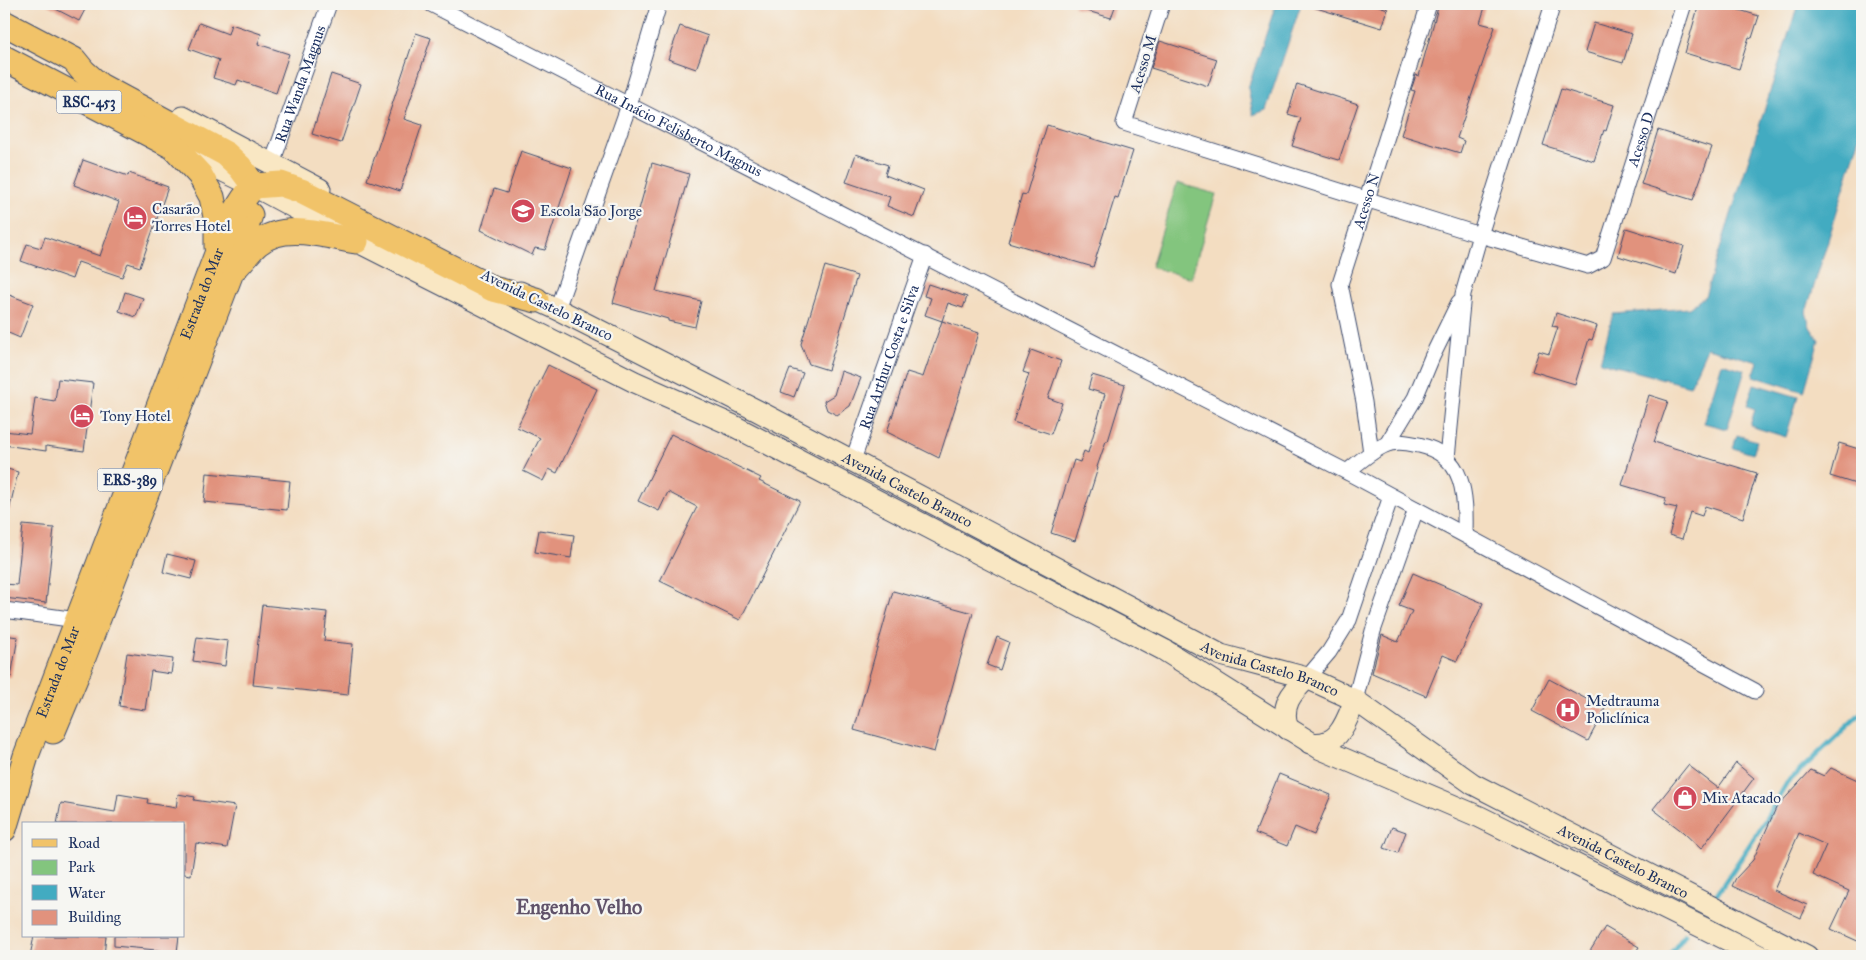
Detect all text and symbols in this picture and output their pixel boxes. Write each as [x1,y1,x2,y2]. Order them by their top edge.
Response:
street label: Rua Wanda Magnus [271,23,330,145]
street label: Acesso M [1125,33,1160,96]
street label: Rua Inácio Felisberto Magnus [592,80,765,181]
road number: RSC-453 [56,90,122,114]
street label: Acesso D [1623,110,1658,170]
street label: Acesso N [1349,171,1384,232]
school or university icon: Escola São Jorge [510,198,536,224]
place label: Casarão Torres Hotel [152,200,232,235]
place label: Escola São Jorge [540,202,642,221]
hotel icon: Casarão Torres Hotel [122,205,148,231]
street label: Estrada do Mar [176,245,228,342]
street label: Avenida Castelo Branco [477,265,616,345]
street label: Rua Arthur Costa e Silva [855,282,923,432]
hotel icon: Tony Hotel [69,403,95,429]
place label: Tony Hotel [100,407,172,425]
street label: Avenida Castelo Branco [838,448,976,532]
road number: ERS-389 [98,468,162,492]
street label: Estrada do Mar [32,623,84,720]
street label: Avenida Castelo Branco [1197,636,1342,700]
place label: Medtrauma Policlínica [1586,692,1660,727]
hospital icon: Medtrauma Policlínica [1555,697,1581,723]
shop icon: Mix Atacado [1672,785,1698,811]
place label: Mix Atacado [1702,789,1781,807]
street label: Avenida Castelo Branco [1554,820,1692,903]
legend [22,822,185,938]
text: Road [68,834,100,852]
text: Park [68,858,95,876]
text: Water [68,884,105,902]
district label: Engenho Velho [516,895,642,920]
text: Building [68,908,122,926]

